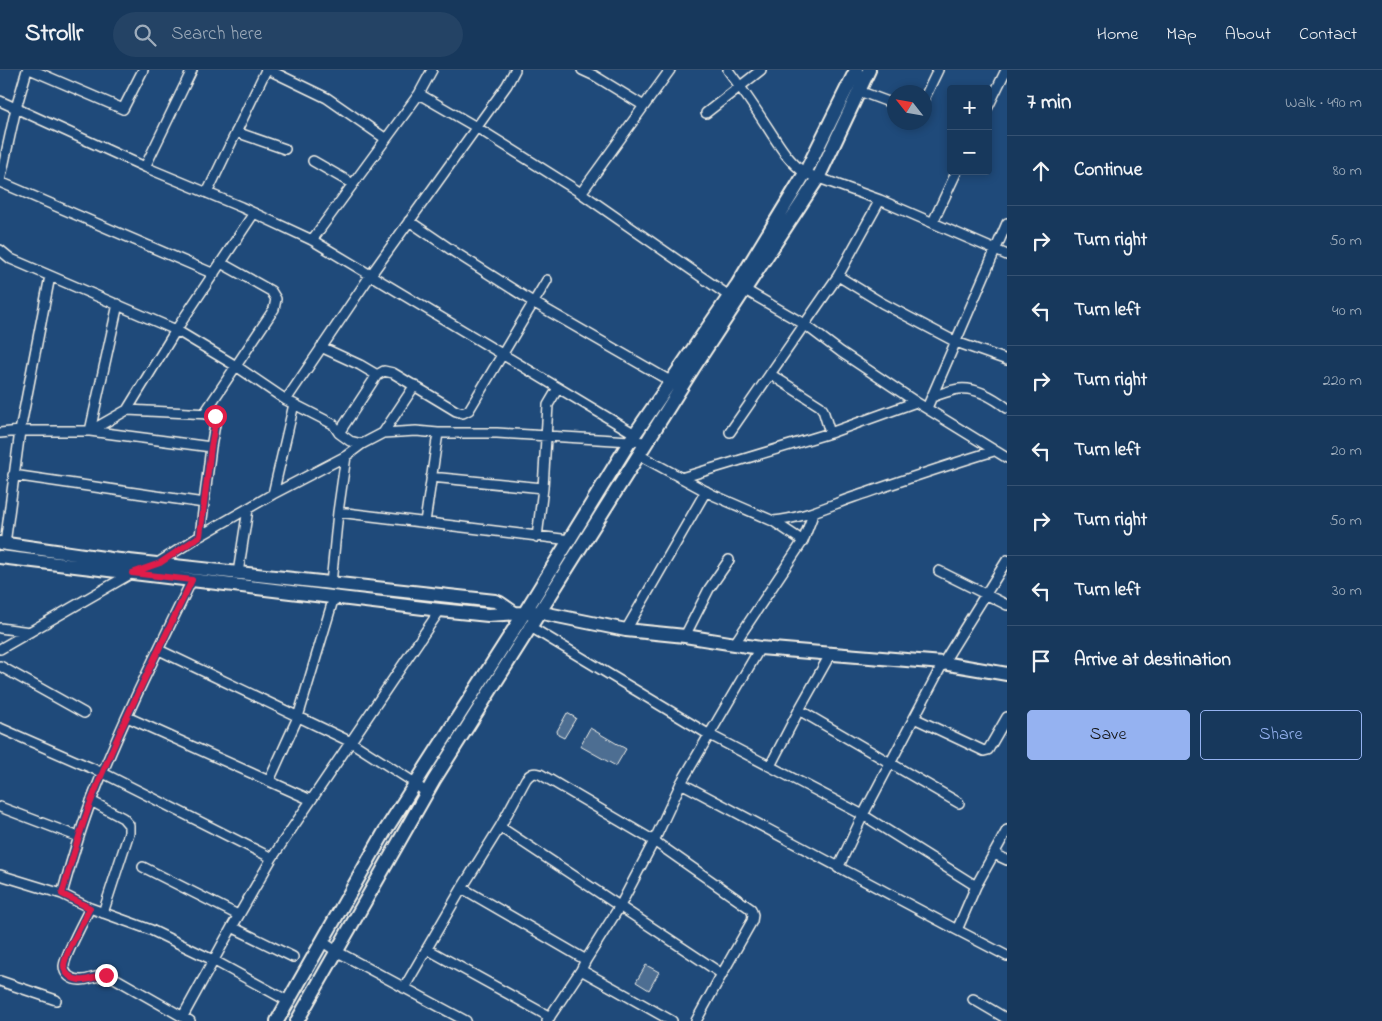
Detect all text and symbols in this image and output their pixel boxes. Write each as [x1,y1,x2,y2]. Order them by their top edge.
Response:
search box [113,12,463,57]
text: Strollr [25,17,83,52]
icon: search [131,21,159,49]
text: Search here [171,21,262,48]
text: Home [1097,22,1138,48]
text: Map [1166,22,1197,48]
text: About [1225,22,1271,48]
text: Contact [1299,22,1357,48]
north arrow [887,85,932,130]
map controls [947,85,992,175]
button: + [947,85,992,130]
text: 7 min [1027,88,1071,118]
text: Walk · 490 m [1285,91,1362,115]
button: − [947,130,992,175]
icon: ahead [1027,157,1055,185]
text: Continue [1074,157,1142,184]
text: 80 m [1333,159,1362,183]
icon: right [1027,227,1055,255]
text: Turn right [1074,227,1147,254]
text: 50 m [1330,229,1362,253]
icon: left [1027,297,1055,325]
text: Turn left [1074,297,1141,324]
text: 40 m [1332,299,1362,323]
icon: right [1027,367,1055,395]
text: Turn right [1074,367,1147,394]
text: 220 m [1323,369,1362,393]
route start [204,405,227,428]
icon: left [1027,437,1055,465]
text: Turn left [1074,437,1141,464]
text: 20 m [1331,439,1362,463]
icon: right [1027,507,1055,535]
text: Turn right [1074,507,1147,534]
text: 50 m [1330,509,1362,533]
icon: left [1027,577,1055,605]
text: Turn left [1074,577,1141,604]
text: 30 m [1332,579,1362,603]
icon: arrive [1027,647,1055,675]
text: Arrive at destination [1074,647,1231,674]
button: Save [1027,710,1190,760]
button: Share [1200,710,1362,760]
route end [95,964,118,987]

